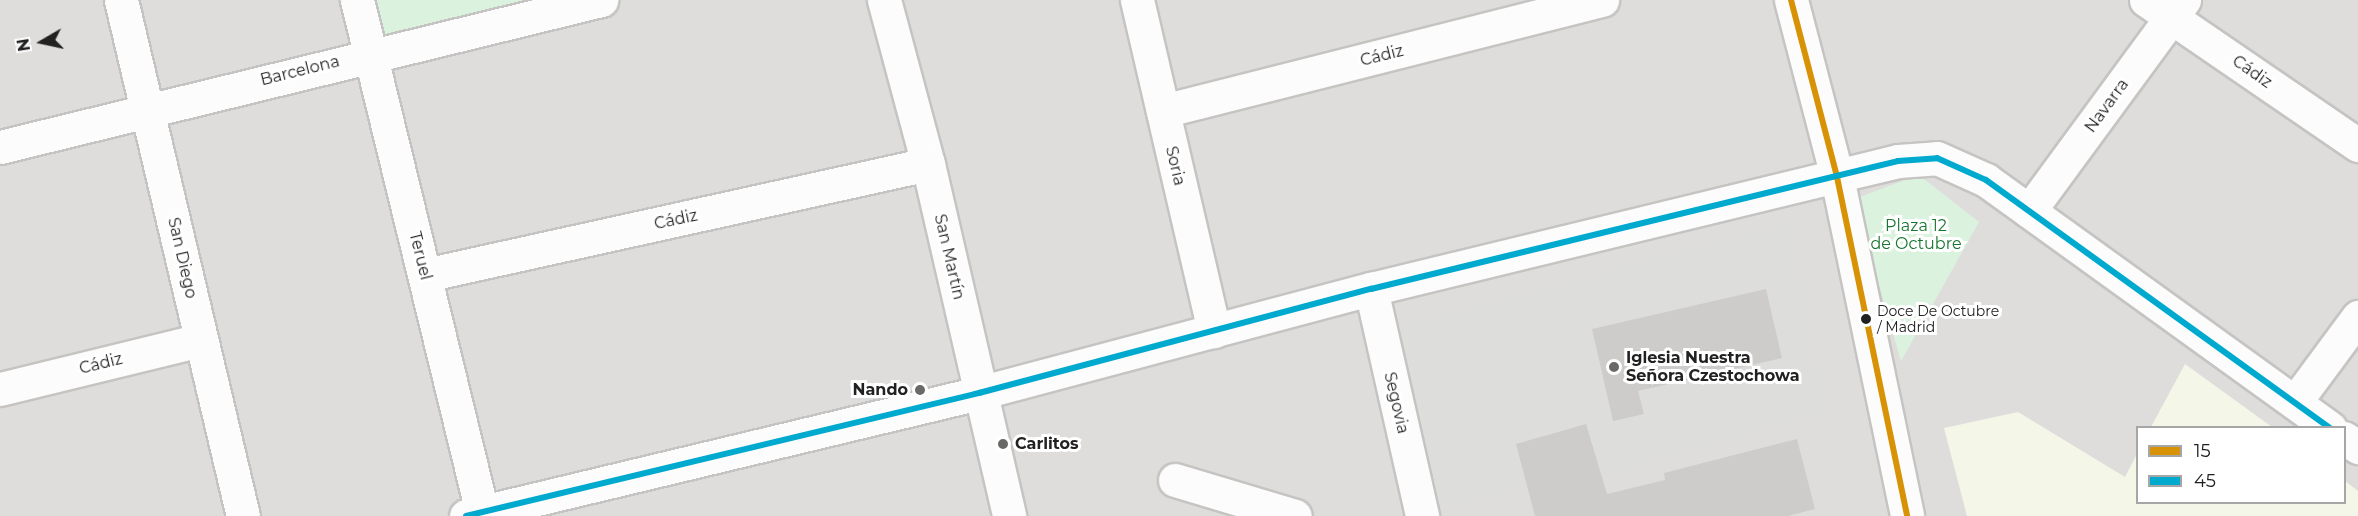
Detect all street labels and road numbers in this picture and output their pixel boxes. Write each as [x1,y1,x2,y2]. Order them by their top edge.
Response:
street label: Cádiz [1358,41,1406,71]
street label: Barcelona [258,52,342,90]
street label: Cádiz [2228,52,2276,92]
street label: Navarra [2081,75,2133,137]
street label: Soria [1161,144,1189,188]
street label: Cádiz [652,206,700,234]
street label: San Martín [930,212,968,302]
street label: San Diego [163,216,201,300]
street label: Teruel [405,230,435,282]
street label: Cádiz [77,349,125,379]
street label: Segovia [1380,370,1412,436]

